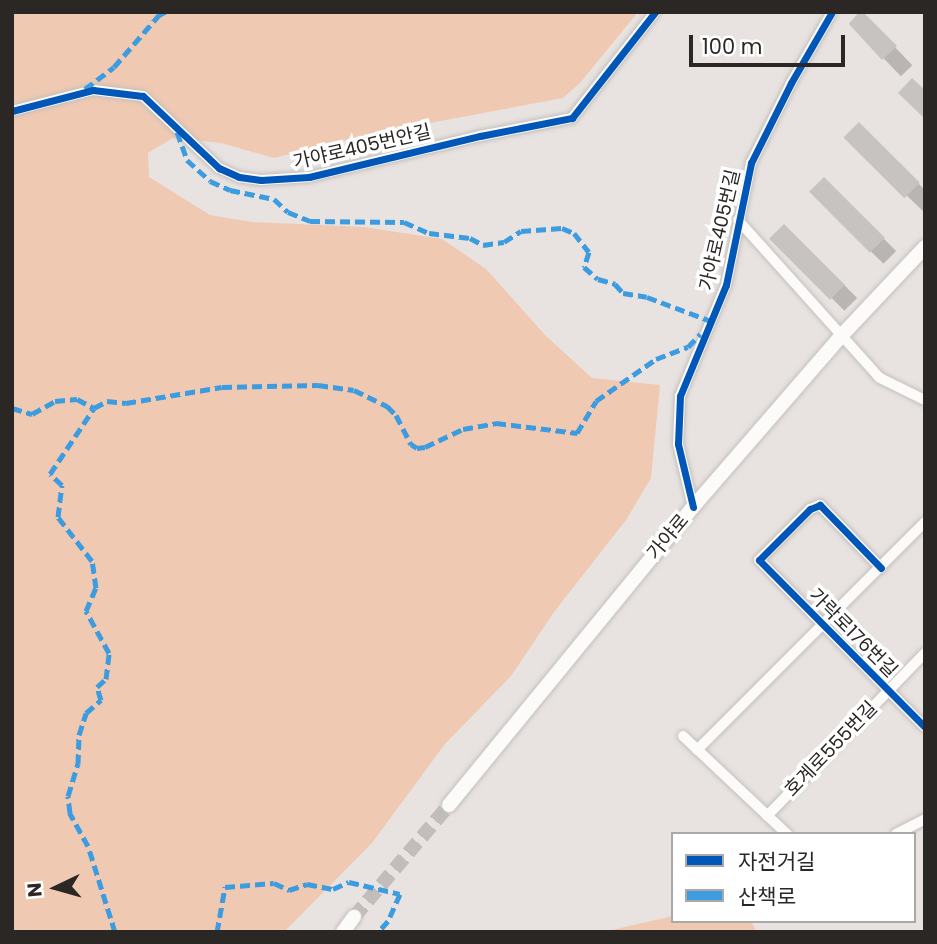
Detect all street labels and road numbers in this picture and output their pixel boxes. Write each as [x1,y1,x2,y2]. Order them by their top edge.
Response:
street label: 가야로405번안길 [291,120,433,174]
street label: 가야로405번길 [695,167,745,293]
street label: 가야로 [642,510,694,564]
street label: 가락로176번길 [804,584,902,682]
street label: 호계로555번길 [780,697,882,801]

